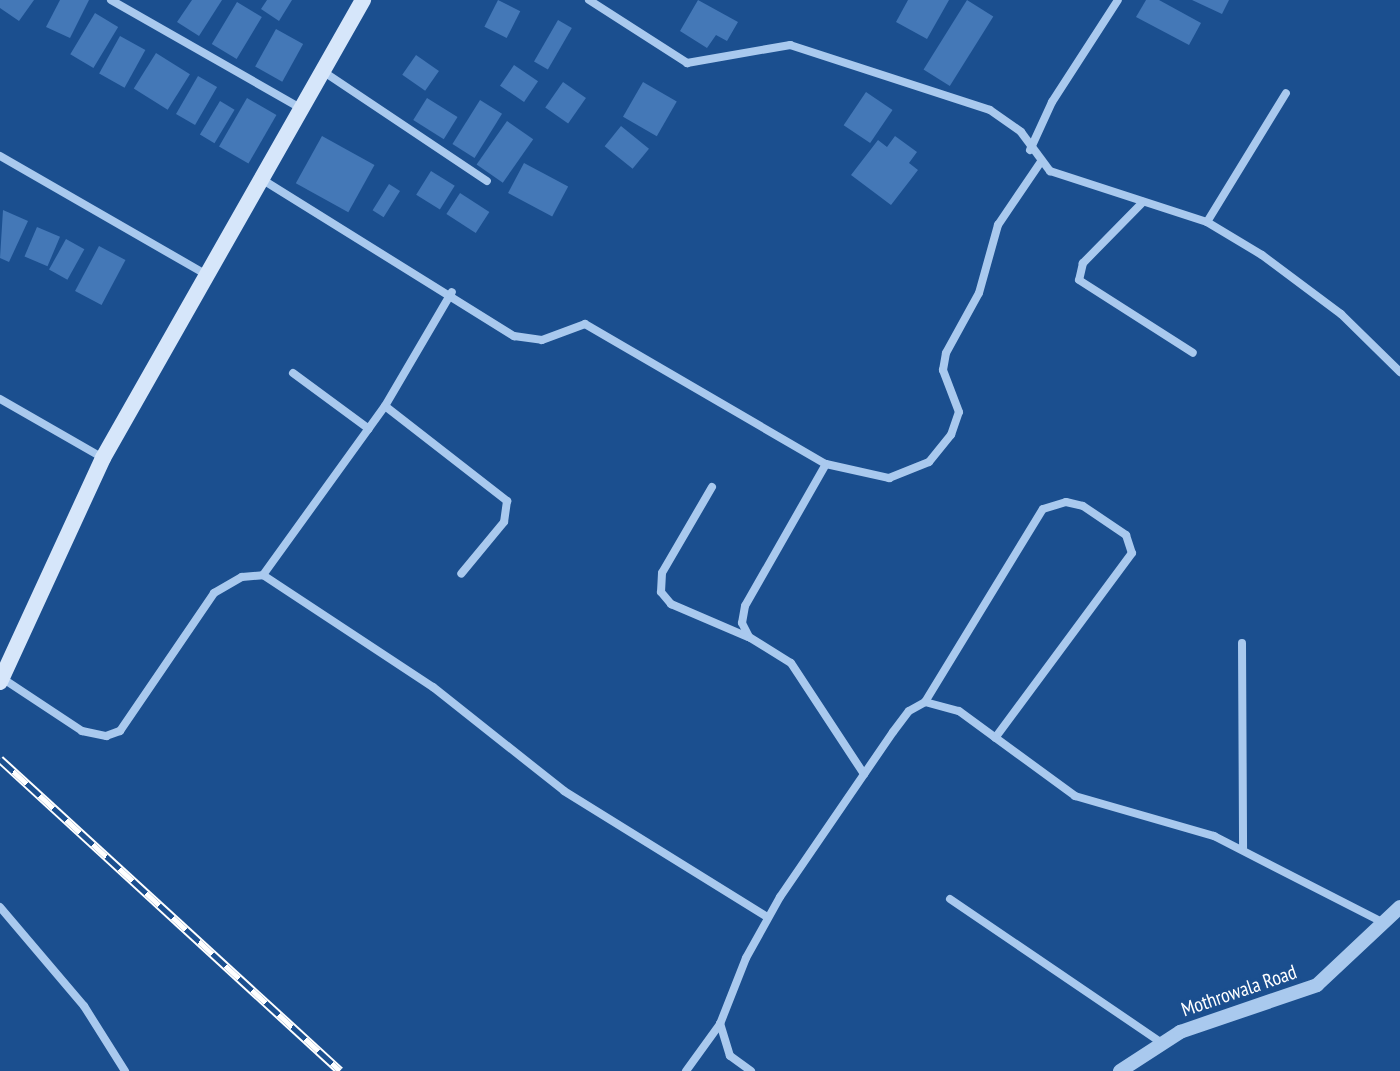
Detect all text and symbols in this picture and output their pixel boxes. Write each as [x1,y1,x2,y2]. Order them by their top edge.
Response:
street label: Mothrowala Road [1178,960,1300,1022]

